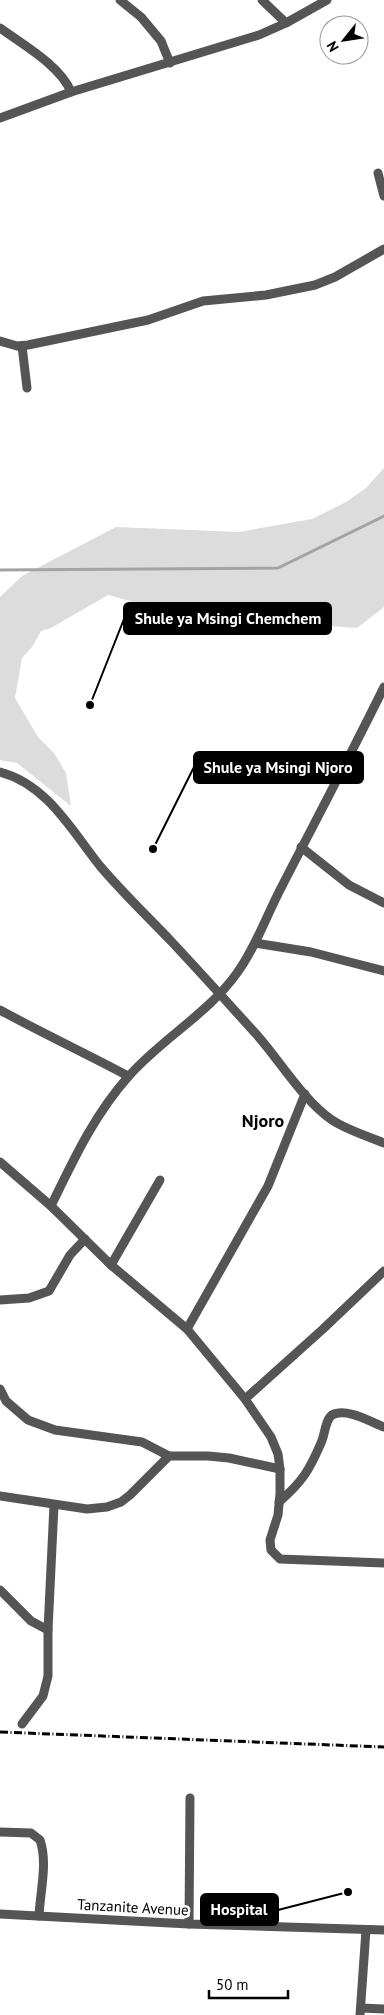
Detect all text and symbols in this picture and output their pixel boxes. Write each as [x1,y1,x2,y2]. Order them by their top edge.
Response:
north arrow [319,15,369,65]
text: N [323,38,343,55]
callout: Shule ya Msingi Chemchem [124,603,331,634]
text: Shule ya Msingi Chemchem [135,608,321,628]
callout: Shule ya Msingi Njoro [194,752,363,783]
text: Shule ya Msingi Njoro [203,757,353,777]
district label: Njoro [242,1109,284,1132]
callout: Hospital [201,1894,278,1925]
street label: Tanzanite Avenue [77,1895,189,1919]
text: Hospital [211,1899,268,1919]
scale bar [209,1968,288,2000]
text: 50 m [216,1975,249,1994]

